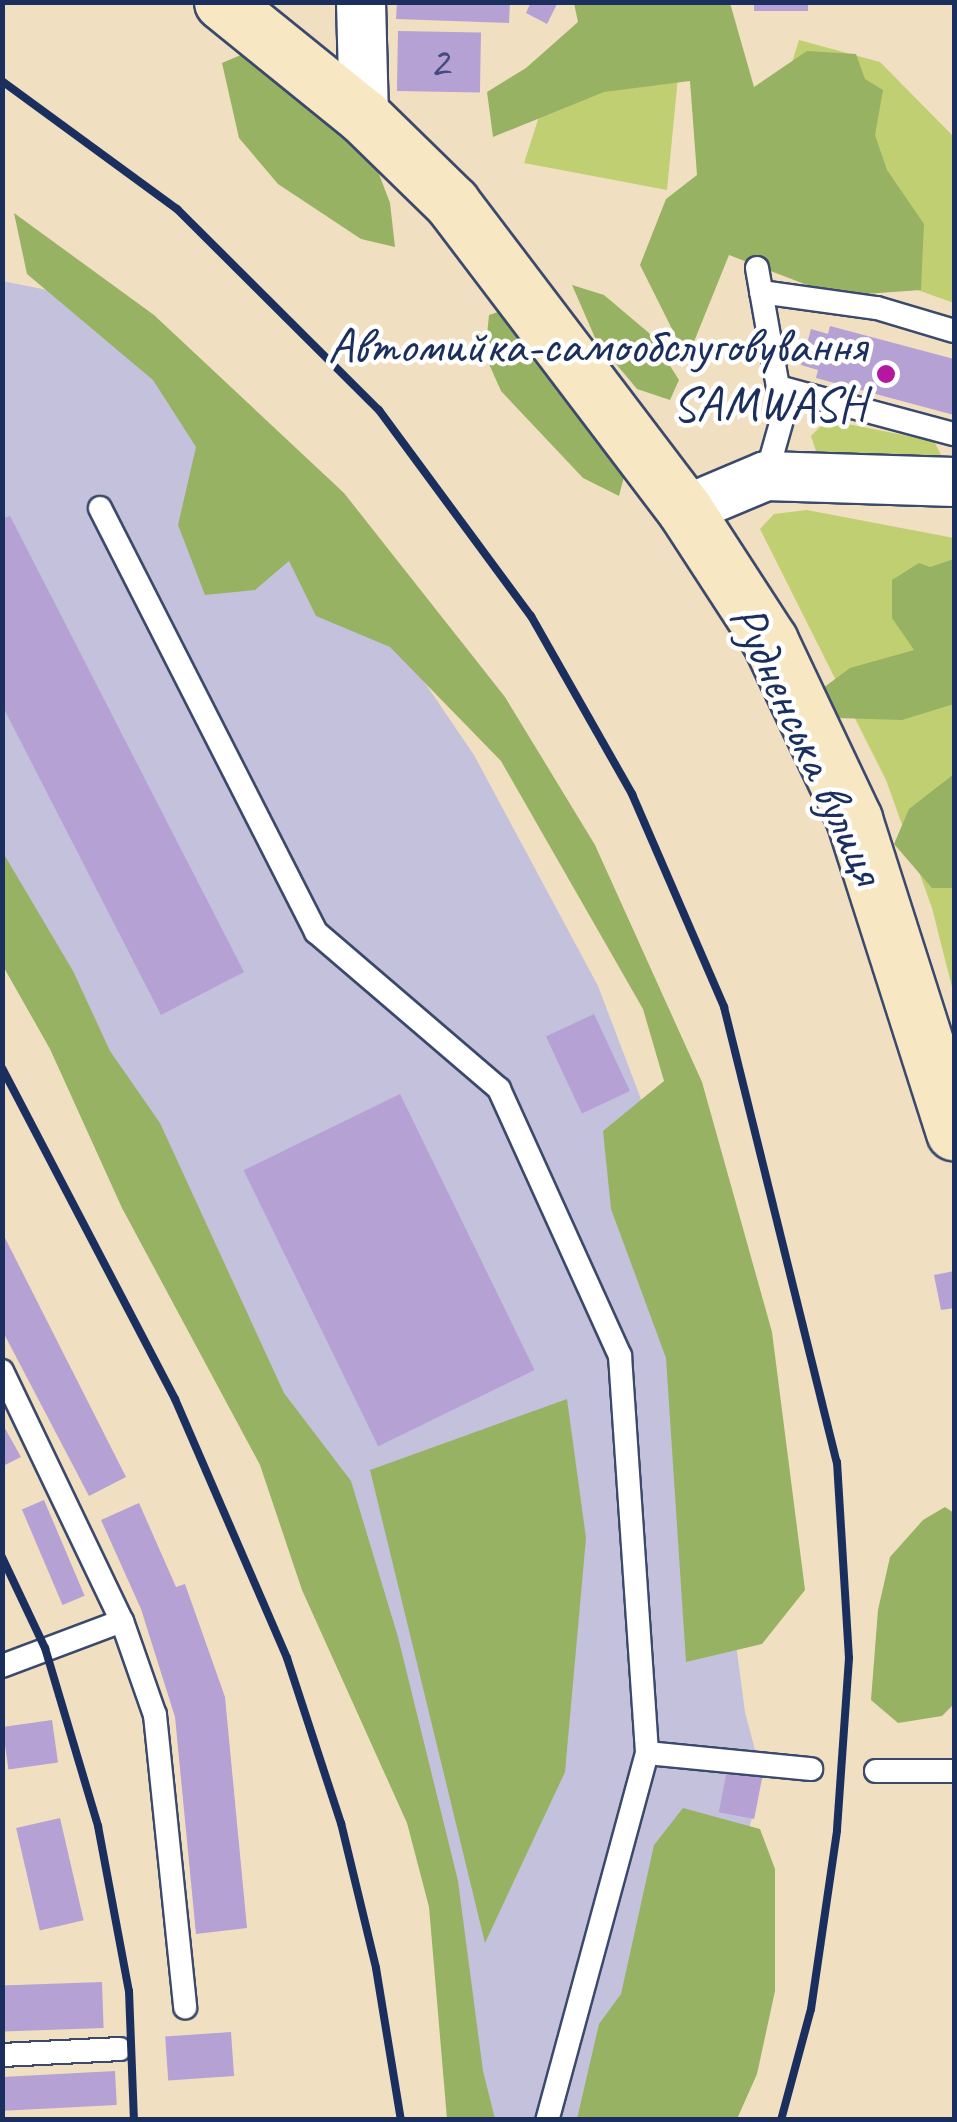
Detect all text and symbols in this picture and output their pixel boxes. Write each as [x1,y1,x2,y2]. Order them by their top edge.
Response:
house number: 2 [429,35,449,89]
place label: Автомийка-самообслуговування SAMWASH [328,315,866,432]
marker: Автомийка-самообслуговування SAMWASH [875,363,897,385]
street label: Рудненська вулиця [717,595,899,893]

